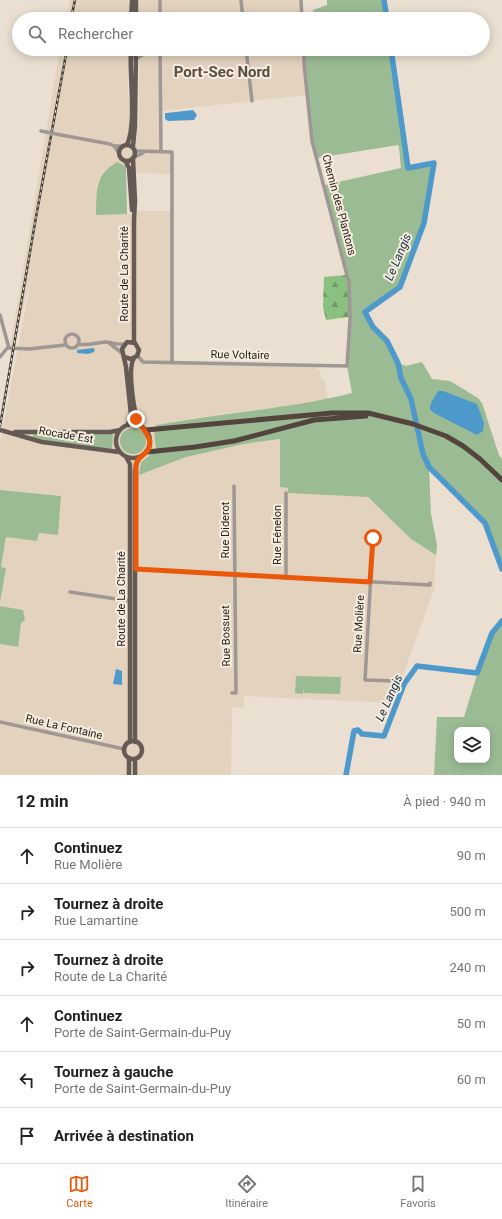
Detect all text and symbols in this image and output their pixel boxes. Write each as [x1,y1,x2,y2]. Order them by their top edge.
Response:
search box [12,12,490,56]
icon: search [26,23,48,45]
text: Rechercher [58,25,133,43]
district label: Port-Sec Nord [174,63,270,81]
street label: Chemin des Plantons [319,153,359,257]
street label: Route de La Charité [118,226,131,322]
water label: Le Langis [382,231,414,283]
street label: Rue Voltaire [210,348,270,362]
route end [127,410,145,428]
street label: Rocade Est [38,424,95,446]
street label: Rue Diderot [219,501,232,558]
street label: Rue Fénelon [271,505,284,565]
route start [364,529,382,547]
street label: Route de La Charité [115,551,128,647]
street label: Rue Molière [351,595,367,653]
street label: Rue Bossuet [219,605,233,667]
water label: Le Langis [372,672,406,724]
street label: Rue La Fontaine [24,712,104,742]
map controls [454,727,490,763]
button: layers [454,727,490,763]
text: 12 min [16,791,69,811]
text: À pied · 940 m [403,794,486,809]
text: Continuez [54,839,122,857]
icon: ahead [16,845,38,867]
text: 90 m [457,848,486,863]
text: Rue Molière [54,857,122,872]
text: Tournez à droite [54,895,163,913]
icon: right [16,901,38,923]
text: 500 m [449,904,486,919]
text: Rue Lamartine [54,913,138,928]
text: Tournez à droite [54,951,163,969]
icon: right [16,957,38,979]
text: 240 m [449,960,486,975]
text: Route de La Charité [54,969,167,984]
text: Continuez [54,1007,122,1025]
icon: ahead [16,1013,38,1035]
text: 50 m [457,1016,486,1031]
text: Porte de Saint-Germain-du-Puy [54,1025,231,1040]
text: Tournez à gauche [54,1063,173,1081]
icon: left [16,1069,38,1091]
text: 60 m [457,1072,486,1087]
text: Porte de Saint-Germain-du-Puy [54,1081,231,1096]
icon: arrive [16,1125,38,1147]
text: Arrivée à destination [54,1127,194,1145]
tab: Carte [66,1173,93,1210]
tab: Itinéraire [225,1173,268,1210]
tab: Favoris [400,1173,436,1210]

